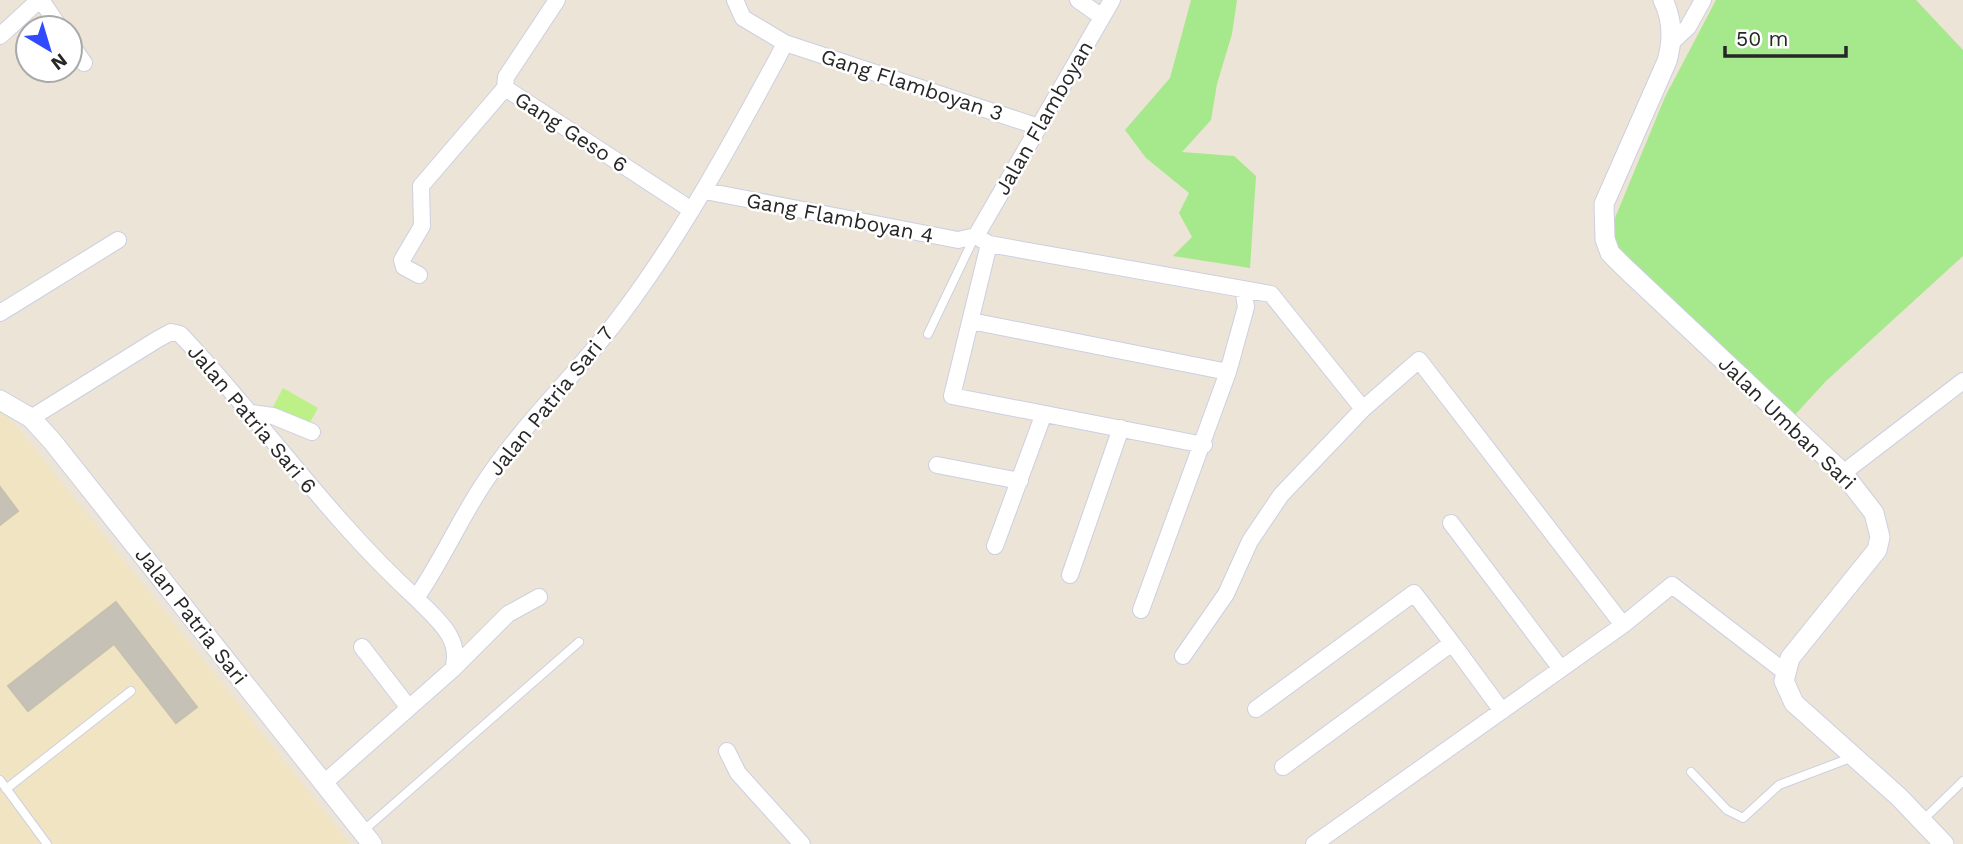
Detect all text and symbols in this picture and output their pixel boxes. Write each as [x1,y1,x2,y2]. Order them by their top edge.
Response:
north arrow [14,14,84,84]
scale bar [1725,14,1846,58]
text: 50 m [1736,26,1788,51]
street label: Jalan Flamboyan [989,36,1098,199]
street label: Gang Flamboyan 3 [818,43,1006,126]
text: N [47,49,72,75]
street label: Gang Geso 6 [510,86,632,177]
street label: Gang Flamboyan 4 [744,187,936,248]
street label: Jalan Patria Sari 7 [483,321,619,480]
street label: Jalan Patria Sari 6 [183,339,322,498]
street label: Jalan Umban Sari [1714,351,1861,495]
street label: Jalan Patria Sari [130,542,253,689]

